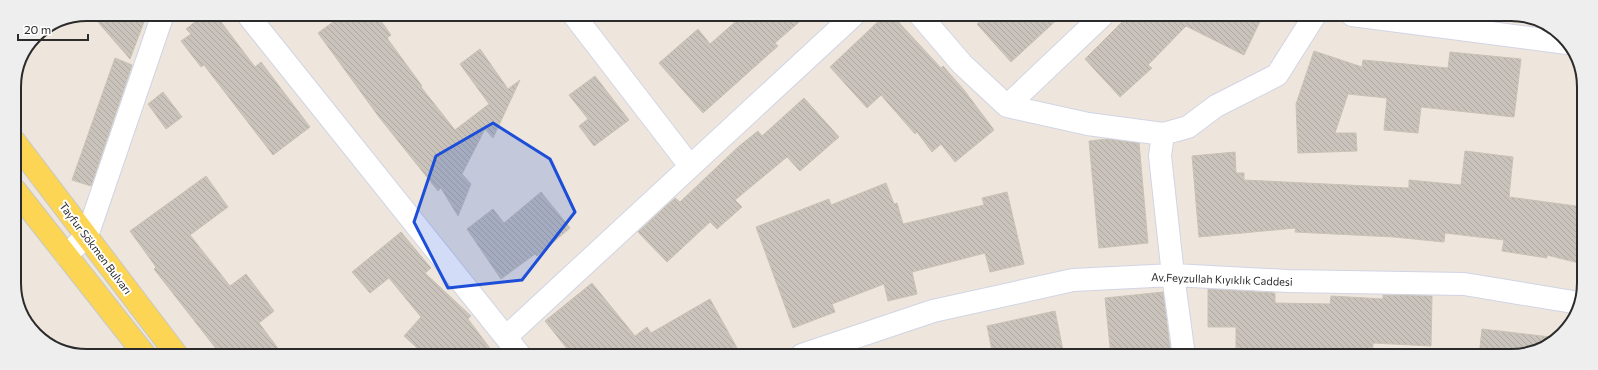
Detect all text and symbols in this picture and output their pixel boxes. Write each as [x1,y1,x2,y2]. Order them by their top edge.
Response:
scale bar [18,16,88,42]
text: 20 m [24,22,51,36]
street label: Tayfur Sökmen Bulvarı [57,199,135,297]
street label: Av.Feyzullah Kıyıklık Caddesi [1151,270,1293,288]

